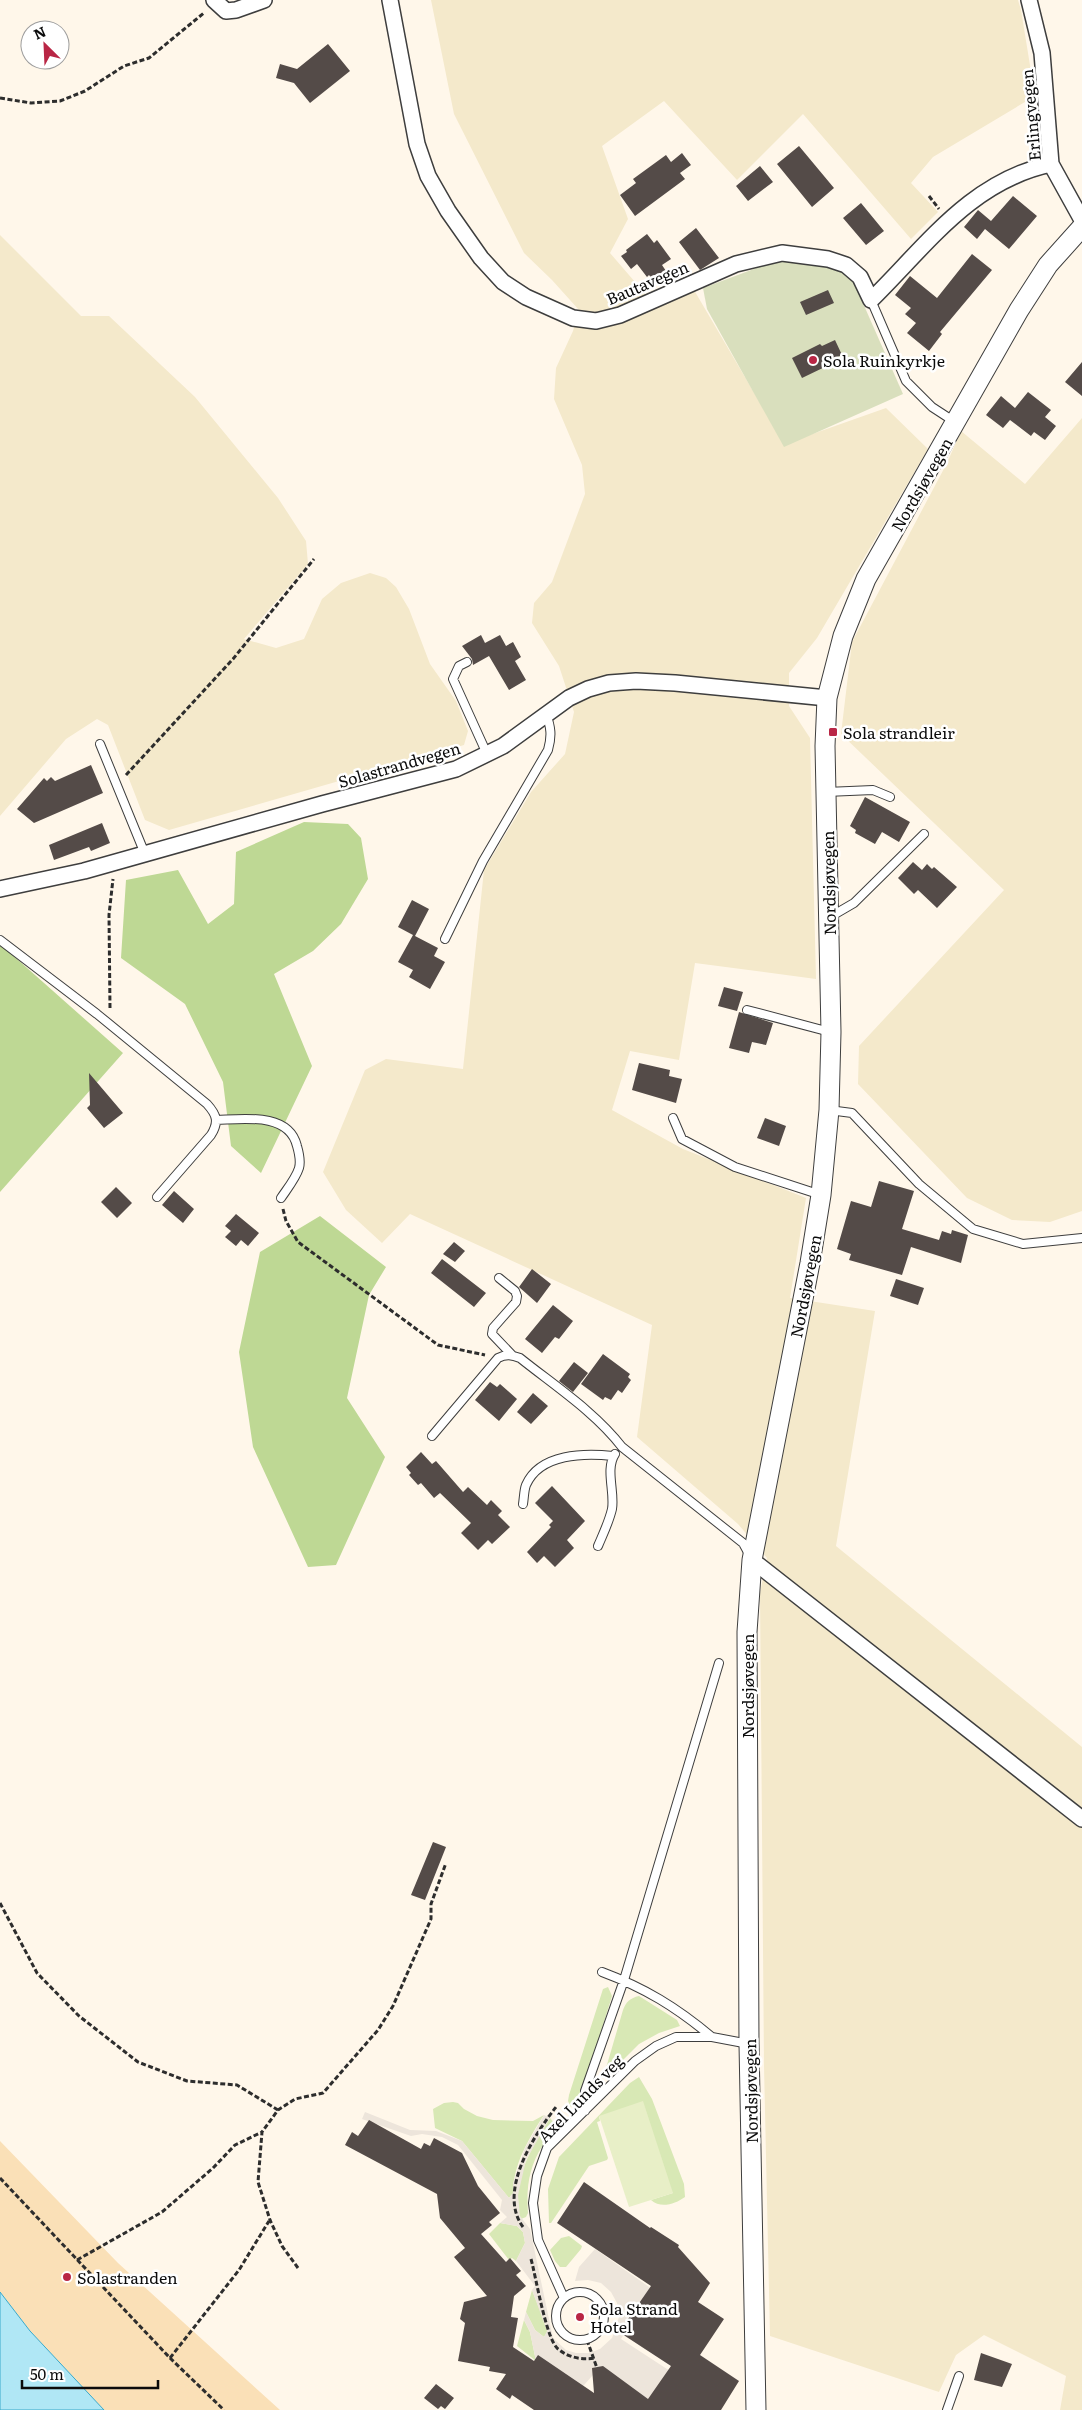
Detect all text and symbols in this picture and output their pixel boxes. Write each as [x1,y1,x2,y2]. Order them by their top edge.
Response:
north arrow [20,20,70,70]
text: N [30,21,49,44]
street label: Erlingvegen [1014,68,1046,162]
street label: Bautavegen [602,254,692,310]
place label: Sola Ruinkyrkje [823,348,945,372]
marker: Sola Ruinkyrkje [807,354,819,366]
street label: Nordsjøvegen [884,432,958,535]
place label: Sola strandleir [843,720,955,744]
marker: Sola strandleir [827,726,839,738]
street label: Solastrandvegen [335,735,463,793]
street label: Nordsjøvegen [815,830,841,936]
street label: Nordsjøvegen [783,1232,827,1340]
street label: Nordsjøvegen [735,1633,759,1739]
street label: Nordsjøvegen [737,2038,763,2144]
street label: Axel Lunds veg [532,2049,628,2147]
place label: Solastranden [77,2265,178,2289]
marker: Solastranden [61,2271,73,2283]
place label: Sola Strand Hotel [590,2296,678,2338]
marker: Sola Strand Hotel [574,2311,586,2323]
scale bar [22,2358,159,2390]
text: 50 m [30,2362,64,2385]

